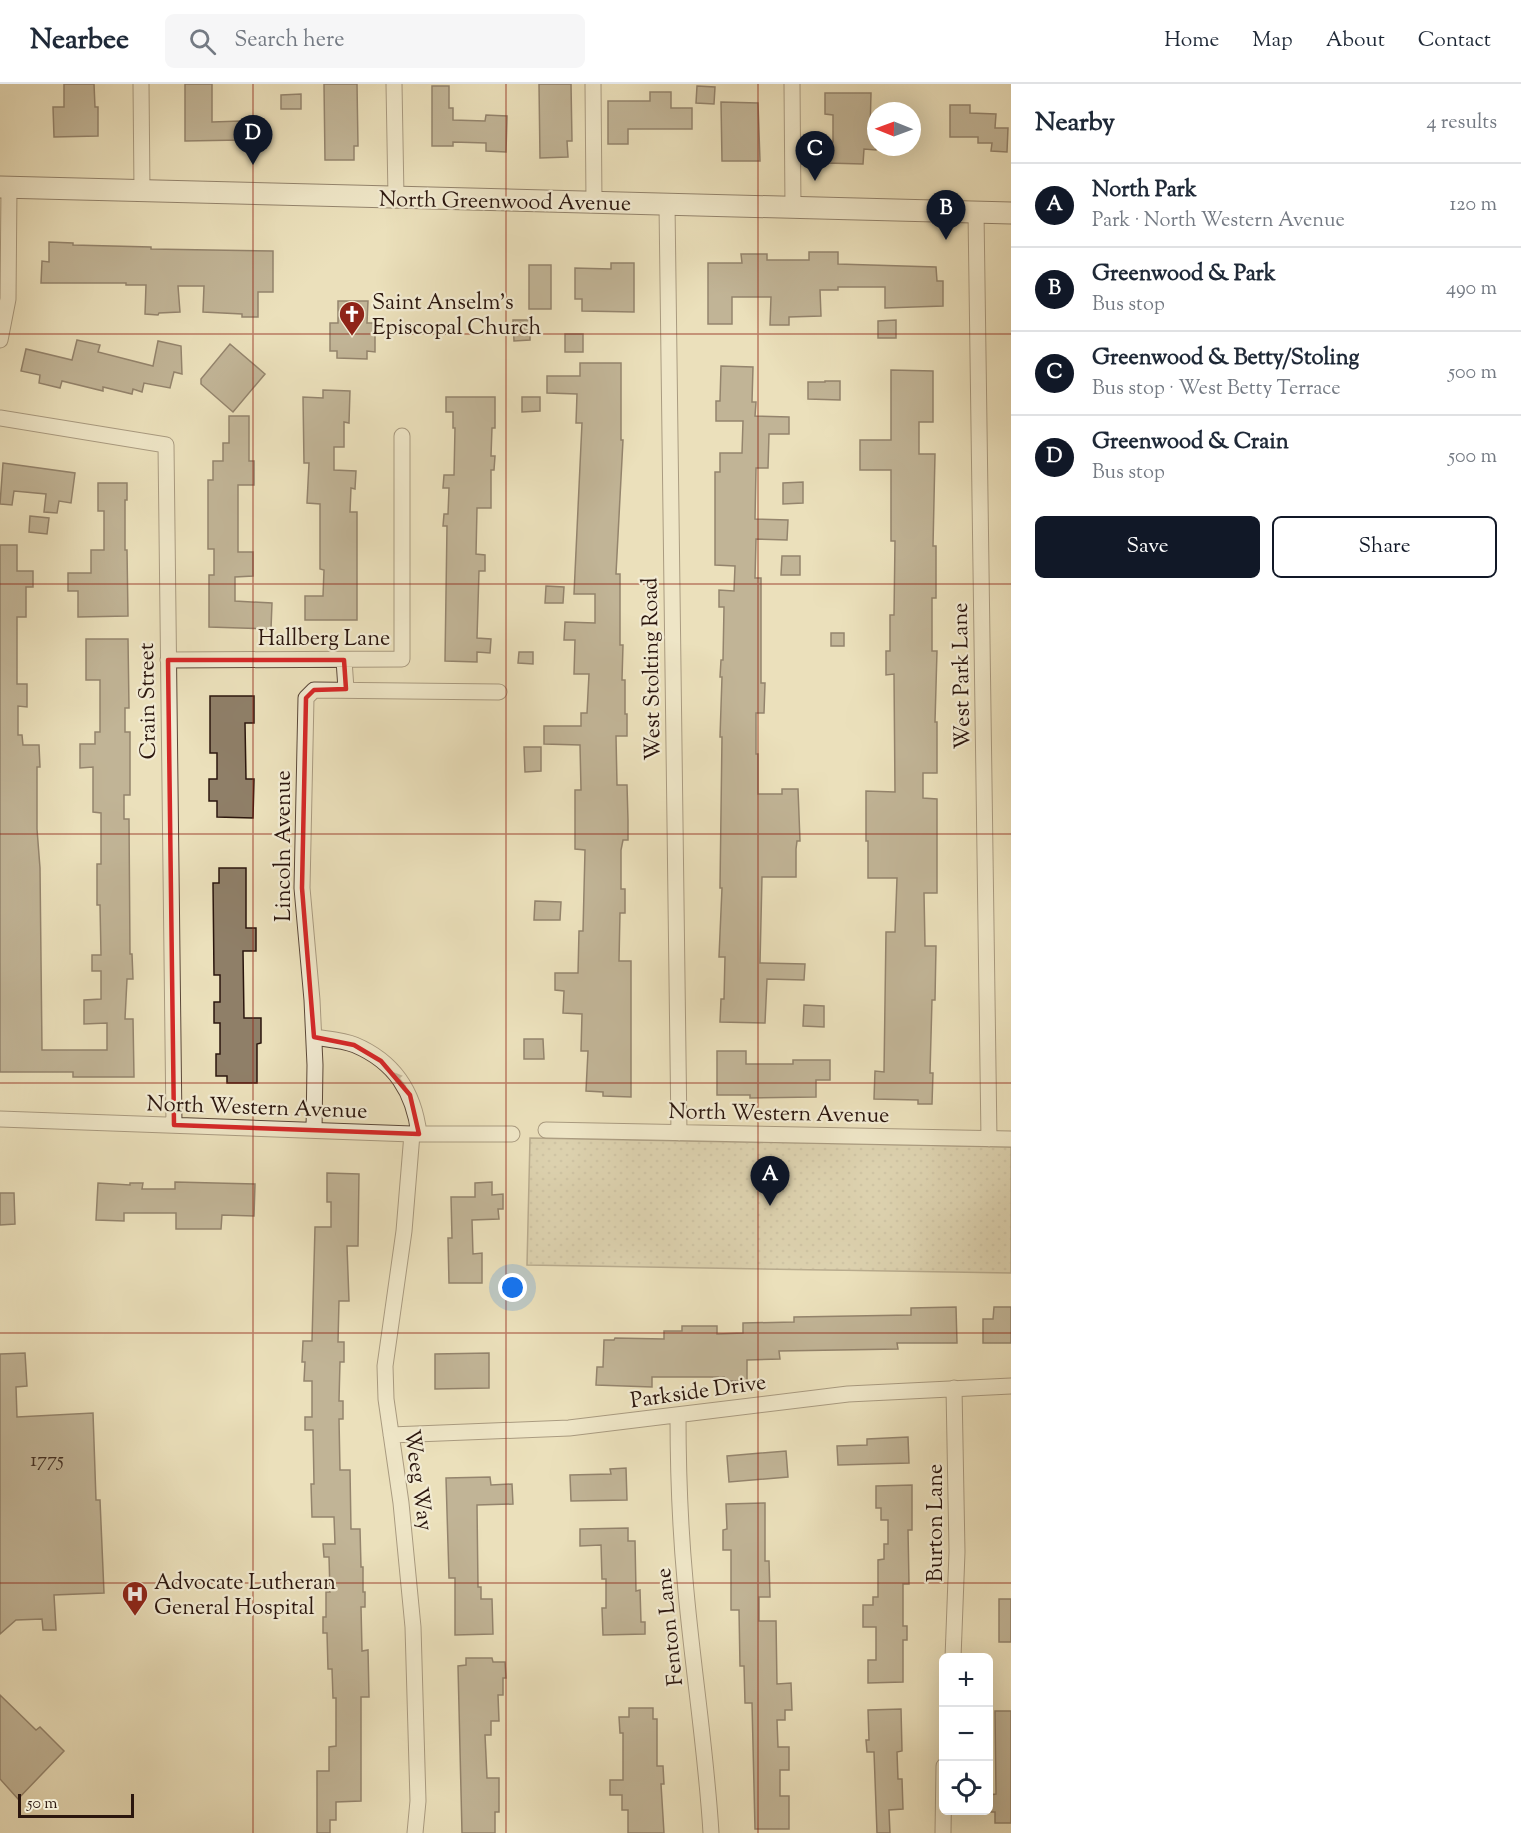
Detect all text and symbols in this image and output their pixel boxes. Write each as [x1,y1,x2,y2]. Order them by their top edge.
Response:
search box [165,14,585,68]
text: Nearbee [30,21,129,61]
icon: search [186,25,219,58]
text: Search here [234,25,345,57]
text: Home [1164,26,1219,56]
text: Map [1252,26,1293,56]
text: About [1326,26,1385,56]
text: Contact [1418,26,1491,56]
north arrow [867,102,921,156]
text: Nearby [1035,105,1115,142]
text: 4 results [1426,109,1497,138]
pin: D [234,116,272,165]
pin: C [796,132,834,181]
text: North Park [1092,175,1197,207]
street label: North Greenwood Avenue [379,185,631,221]
pin: B [926,190,966,240]
text: A [1046,191,1063,220]
text: 120 m [1449,191,1497,220]
text: Park · North Western Avenue [1092,207,1345,236]
text: Greenwood & Park [1092,259,1276,291]
text: B [1048,275,1061,304]
text: 490 m [1446,275,1497,304]
place label: Saint Anselm's Episcopal Church [372,288,542,345]
text: Bus stop [1092,291,1165,320]
church icon: Saint Anselm's Episcopal Church [337,299,367,337]
text: Greenwood & Betty/Stoling [1092,343,1359,375]
text: C [1046,359,1063,388]
text: 500 m [1448,359,1497,388]
text: Bus stop · West Betty Terrace [1092,375,1341,404]
text: Greenwood & Crain [1092,427,1289,459]
text: D [1047,443,1062,472]
text: 500 m [1448,443,1497,472]
text: Bus stop [1092,459,1165,488]
button: Save [1035,516,1260,578]
button: Share [1272,516,1497,578]
street label: West Stolting Road [635,577,671,761]
street label: West Park Lane [946,602,980,750]
street label: Hallberg Lane [258,624,390,656]
street label: Crain Street [132,642,166,759]
street label: Lincoln Avenue [269,770,301,922]
one-way arrow [394,1073,406,1088]
street label: North Western Avenue [146,1089,368,1129]
street label: North Western Avenue [668,1097,890,1133]
pin: A [750,1156,790,1206]
your location [498,1273,527,1302]
street label: Parkside Drive [628,1368,768,1418]
street label: Weeg Way [394,1428,440,1533]
house number: 1775 [30,1447,64,1476]
street label: Burton Lane [921,1464,953,1582]
street label: Fenton Lane [649,1566,693,1687]
place label: Advocate Lutheran General Hospital [154,1568,336,1625]
hospital icon: Advocate Lutheran General Hospital [120,1579,150,1617]
map controls [939,1653,993,1815]
button: + [939,1653,993,1707]
button: − [939,1707,993,1761]
button: locate [939,1761,993,1815]
scale bar [18,1791,134,1818]
text: 50 m [27,1793,58,1816]

